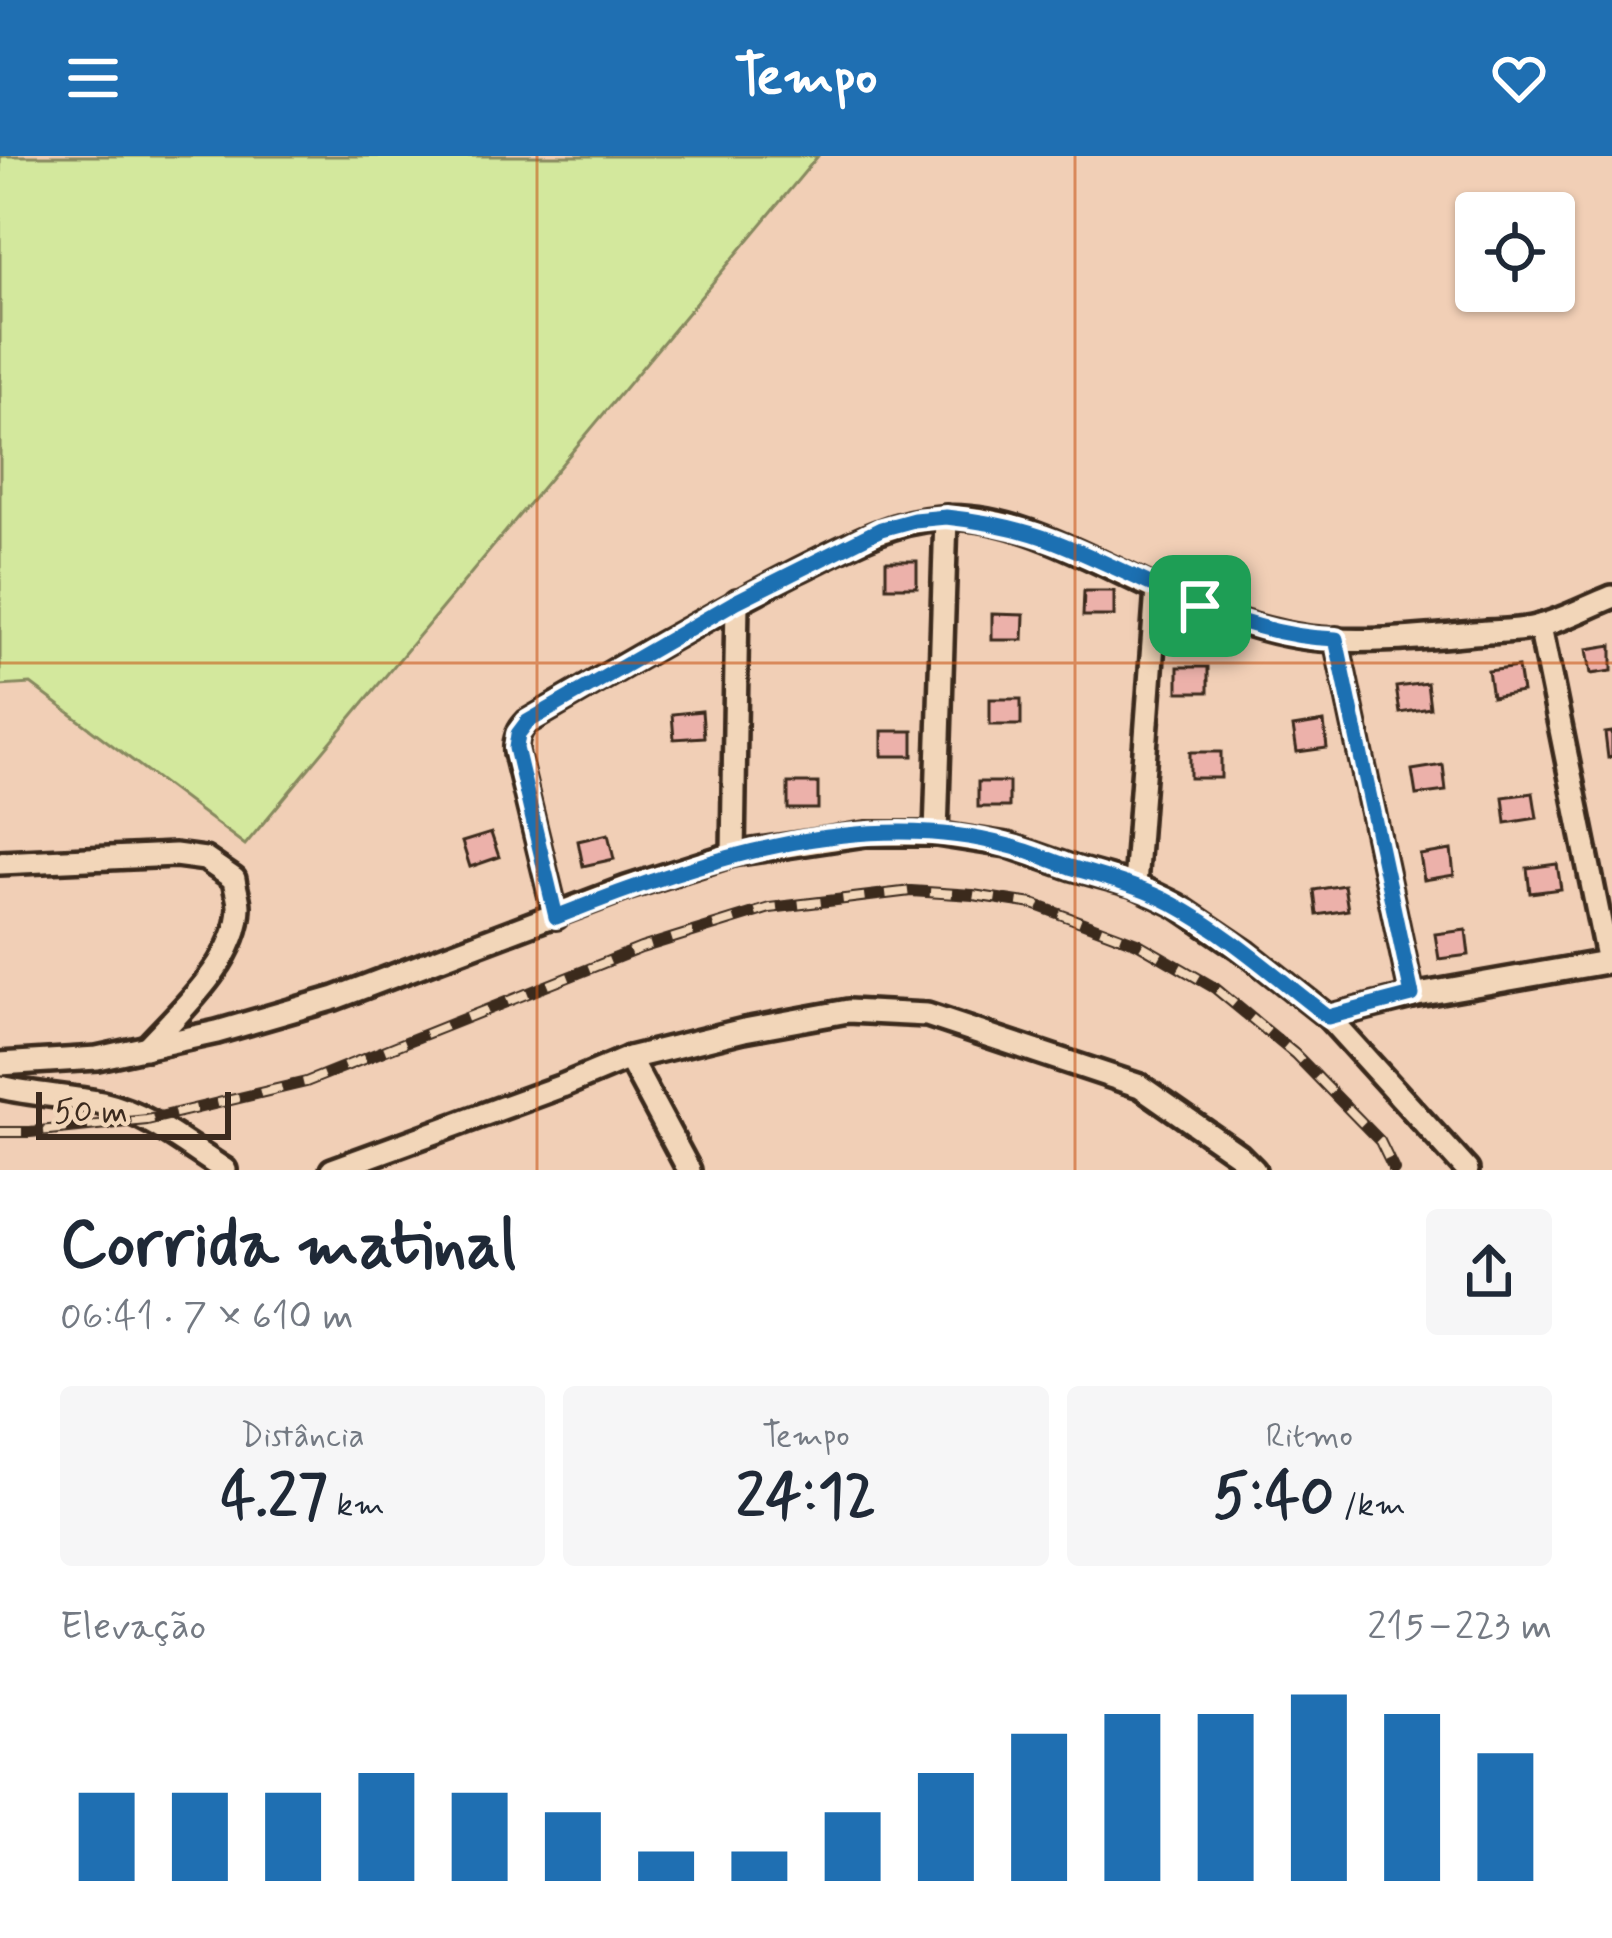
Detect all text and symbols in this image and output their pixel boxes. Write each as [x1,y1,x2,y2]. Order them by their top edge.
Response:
text: Tempo [735,43,877,114]
icon: menu [60,45,126,111]
icon: heart [1486,45,1552,111]
map controls [1455,192,1575,312]
button: locate [1455,192,1575,312]
pin [1149,555,1251,657]
icon: arrive [1167,573,1233,639]
scale bar [36,1086,231,1139]
text: 50 m [54,1091,128,1135]
text: Corrida matinal [60,1204,516,1290]
button: share [1426,1209,1552,1335]
text: 06:41 · 7 × 610 m [60,1292,354,1343]
text: Distância [241,1415,365,1459]
text: Tempo [762,1415,850,1459]
text: Ritmo [1266,1415,1353,1459]
text: 4.27 [221,1459,328,1538]
text: 24:12 [736,1459,876,1538]
text: 5:40 [1213,1459,1334,1538]
text: km [328,1484,385,1528]
text: /km [1334,1484,1406,1528]
text: Elevação [60,1602,206,1653]
text: 215–223 m [1367,1602,1552,1653]

